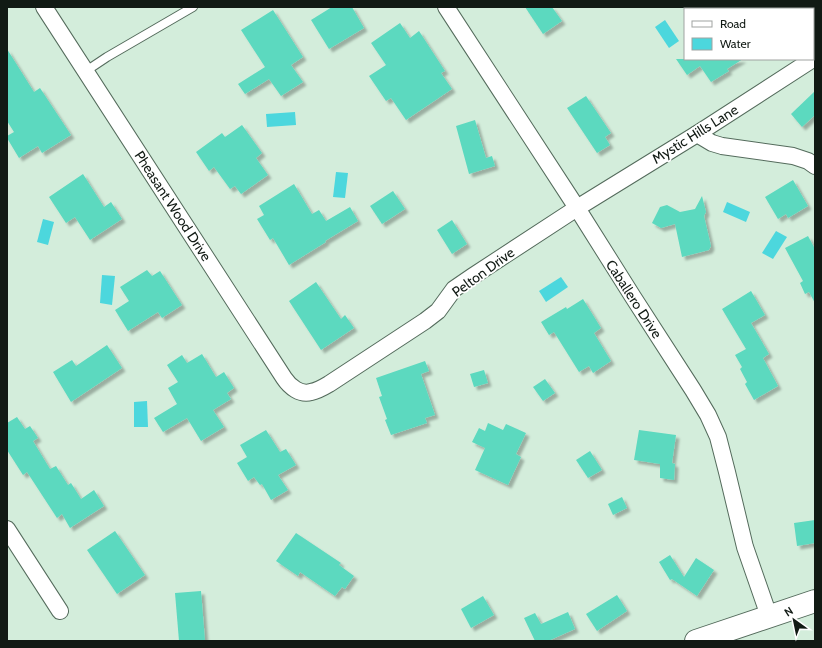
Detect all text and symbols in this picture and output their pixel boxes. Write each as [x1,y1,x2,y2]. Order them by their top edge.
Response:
legend [684,8,814,60]
text: Road [720,16,746,31]
text: Water [720,36,751,51]
street label: Mystic Hills Lane [649,100,741,168]
street label: Pheasant Wood Drive [131,147,215,265]
street label: Pelton Drive [448,243,518,301]
street label: Caballero Drive [602,256,666,342]
north arrow [774,600,814,640]
text: N [781,604,796,620]

